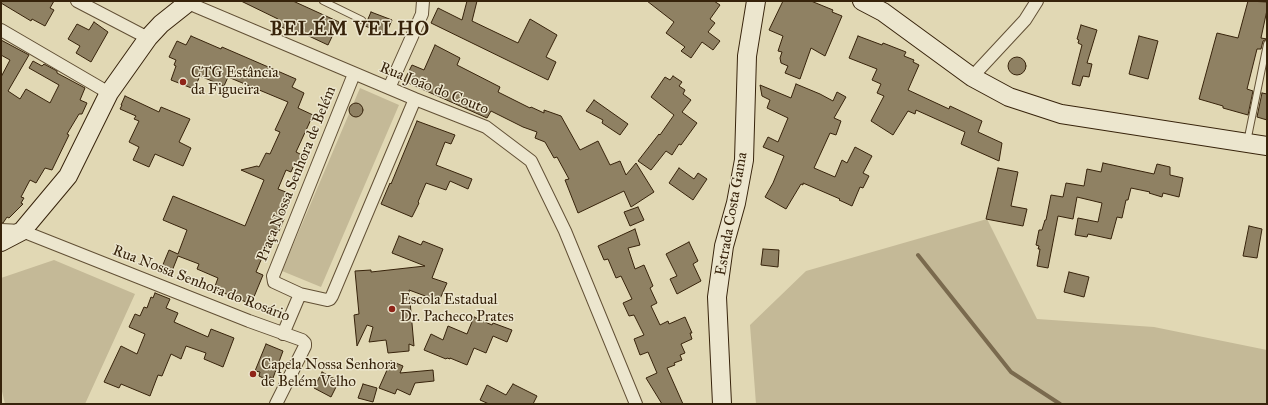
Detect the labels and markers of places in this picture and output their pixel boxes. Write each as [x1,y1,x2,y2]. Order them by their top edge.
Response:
place label: CTG Estância da Figueira [191,64,278,99]
marker: CTG Estância da Figueira [178,77,188,87]
place label: Escola Estadual Dr. Pacheco Prates [400,291,514,326]
marker: Escola Estadual Dr. Pacheco Prates [387,304,397,314]
place label: Capela Nossa Senhora de Belém Velho [261,356,396,391]
marker: Capela Nossa Senhora de Belém Velho [248,369,258,379]

